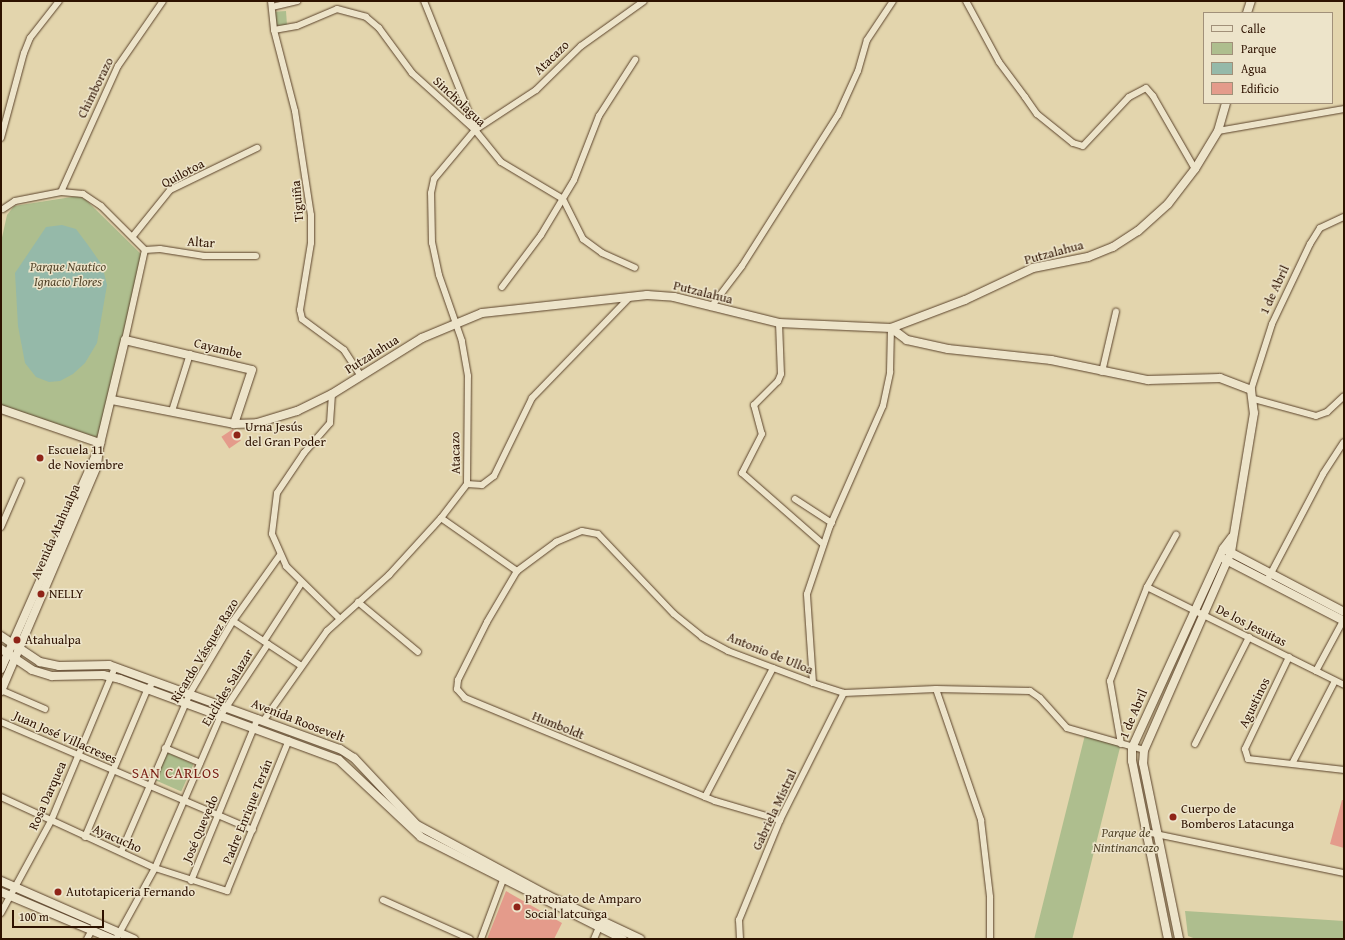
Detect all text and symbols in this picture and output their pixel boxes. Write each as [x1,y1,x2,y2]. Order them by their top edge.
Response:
legend [1203,12,1333,104]
text: Calle [1241,20,1266,37]
street label: Atacazo [531,38,573,78]
text: Parque [1241,40,1276,57]
street label: Chimborazo [75,55,117,121]
text: Agua [1241,60,1266,77]
street label: Sincholagua [429,74,489,130]
text: Edificio [1241,80,1279,97]
street label: Quilotoa [159,156,207,192]
street label: Tiguiña [288,180,308,222]
street label: Altar [187,234,215,252]
street label: Putzalahua [1023,238,1085,268]
park label: Parque Nautico Ignacio Flores [30,260,106,291]
street label: 1 de Abril [1257,263,1293,317]
street label: Putzalahua [672,278,734,308]
street label: Putzalahua [342,332,402,378]
street label: Cayambe [192,335,244,363]
place label: Urna Jesús del Gran Poder [245,420,326,451]
marker: Urna Jesús del Gran Poder [232,430,242,440]
street label: Atacazo [448,431,464,475]
place label: Escuela 11 de Noviembre [48,443,124,474]
marker: Escuela 11 de Noviembre [35,453,45,463]
street label: Avenida Atahualpa [28,482,84,582]
place label: NELLY [49,586,84,602]
marker: NELLY [36,589,46,599]
street label: Ricardo Vásquez Razo [168,596,242,706]
street label: De los Jesuitas [1213,602,1289,650]
street label: Antonio de Ulloa [725,630,815,678]
place label: Atahualpa [25,632,81,648]
marker: Atahualpa [12,635,22,645]
street label: Euclides Salazar [199,647,257,729]
street label: Agustinos [1236,675,1274,731]
street label: 1 de Abril [1117,687,1151,741]
street label: Avenida Roosevelt [249,696,347,746]
street label: Juan José Villacreses [11,708,119,768]
street label: Humboldt [530,709,586,743]
street label: Padre Enrique Terán [220,757,276,867]
street label: Rosa Darquea [26,759,70,833]
district label: SAN CARLOS [132,764,220,782]
street label: Gabriela Mistral [749,767,801,853]
street label: José Quevedo [180,793,222,865]
place label: Cuerpo de Bomberos Latacunga [1181,802,1294,833]
marker: Cuerpo de Bomberos Latacunga [1168,812,1178,822]
street label: Ayacucho [90,821,144,857]
park label: Parque de Nintinancazo [1093,826,1159,857]
place label: Autotapiceria Fernando [66,884,195,900]
marker: Autotapiceria Fernando [53,887,63,897]
place label: Patronato de Amparo Social latcunga [525,892,641,923]
scale bar [14,902,106,928]
marker: Patronato de Amparo Social latcunga [512,902,522,912]
text: 100 m [19,908,49,925]

